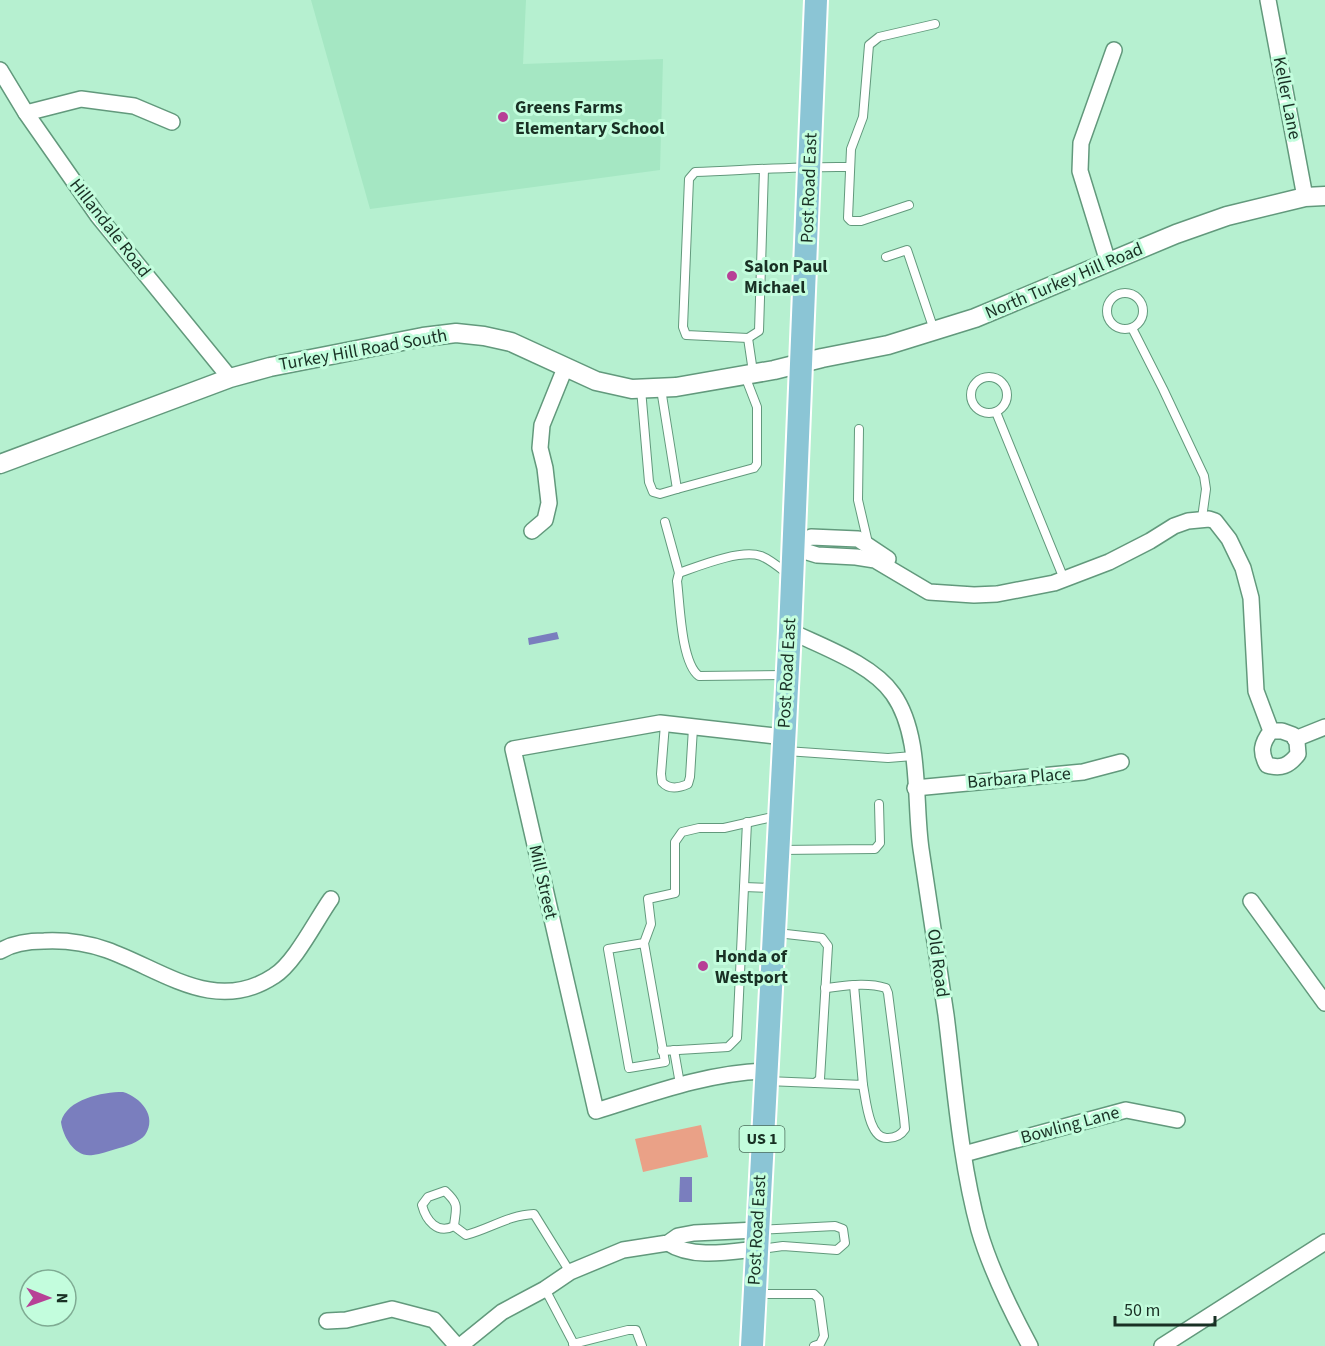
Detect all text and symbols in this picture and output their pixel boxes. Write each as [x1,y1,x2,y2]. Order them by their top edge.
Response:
street label: Keller Lane [1267,55,1307,142]
place label: Greens Farms Elementary School [515,95,665,141]
marker: Greens Farms Elementary School [496,110,510,124]
street label: Post Road East [795,132,823,244]
street label: Hillandale Road [63,173,157,283]
street label: North Turkey Hill Road [981,236,1147,326]
place label: Salon Paul Michael [744,254,828,300]
marker: Salon Paul Michael [725,269,739,283]
street label: Turkey Hill Road South [277,323,449,377]
street label: Post Road East [772,617,802,729]
street label: Barbara Place [966,761,1072,795]
street label: Mill Street [522,842,564,922]
street label: Old Road [921,927,955,999]
place label: Honda of Westport [715,944,788,990]
marker: Honda of Westport [696,959,710,973]
street label: Bowling Lane [1018,1100,1122,1150]
road number: US 1 [740,1126,784,1152]
street label: Post Road East [742,1174,772,1286]
north arrow [18,1268,78,1328]
scale bar [1115,1289,1216,1327]
text: N [51,1293,73,1304]
text: 50 m [1124,1298,1160,1323]

